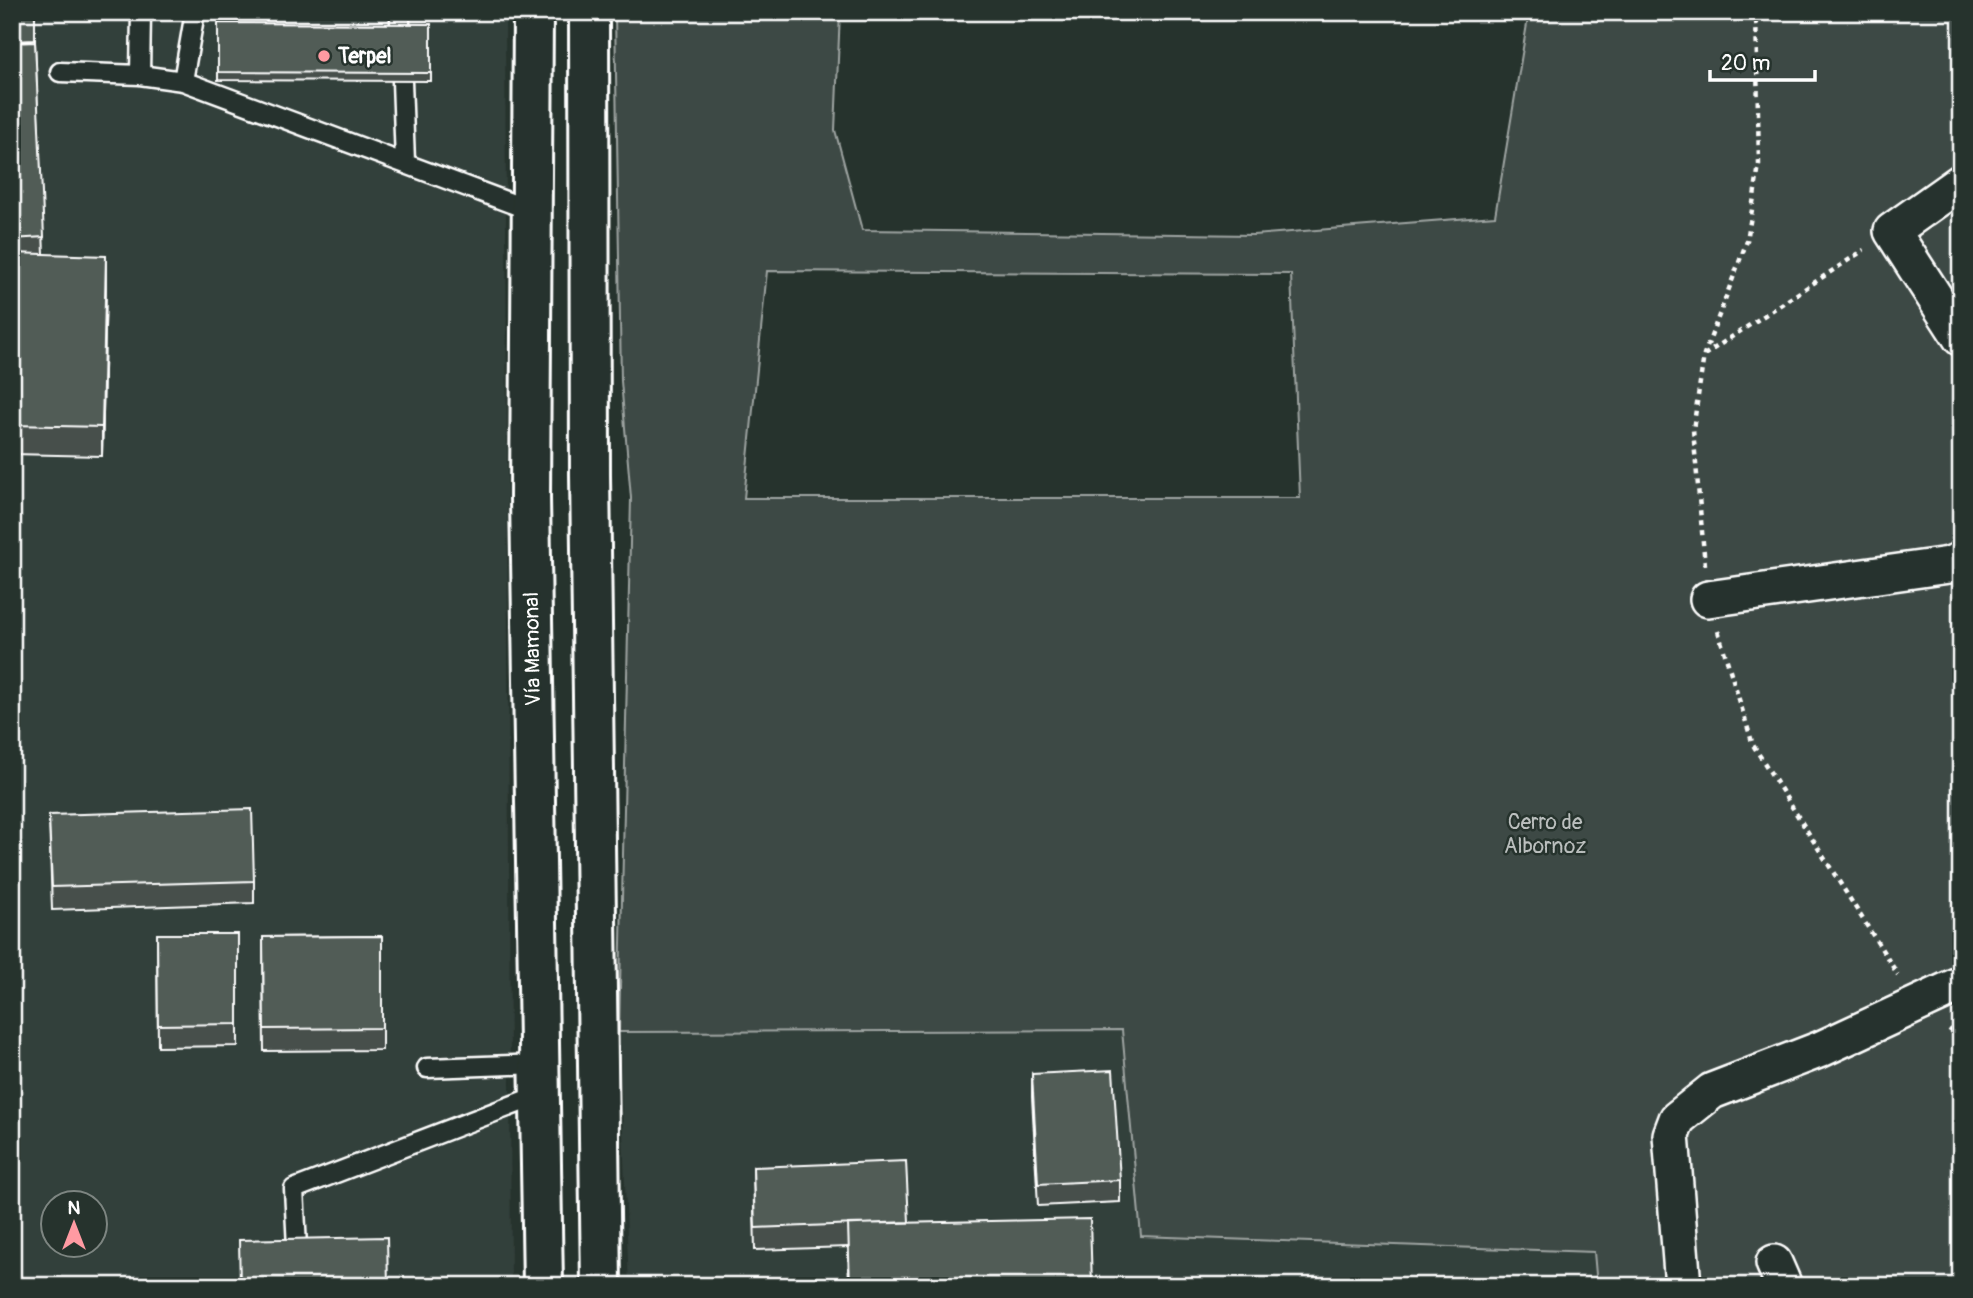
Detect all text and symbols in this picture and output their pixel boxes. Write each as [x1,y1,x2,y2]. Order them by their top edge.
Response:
scale bar [1710,38,1815,82]
place label: Terpel [337,43,392,70]
marker: Terpel [316,48,332,64]
text: 20 m [1721,50,1770,77]
street label: Vía Mamonal [518,592,547,706]
park label: Cerro de Albornoz [1504,809,1586,860]
north arrow [38,1190,108,1260]
text: N [68,1196,81,1220]

